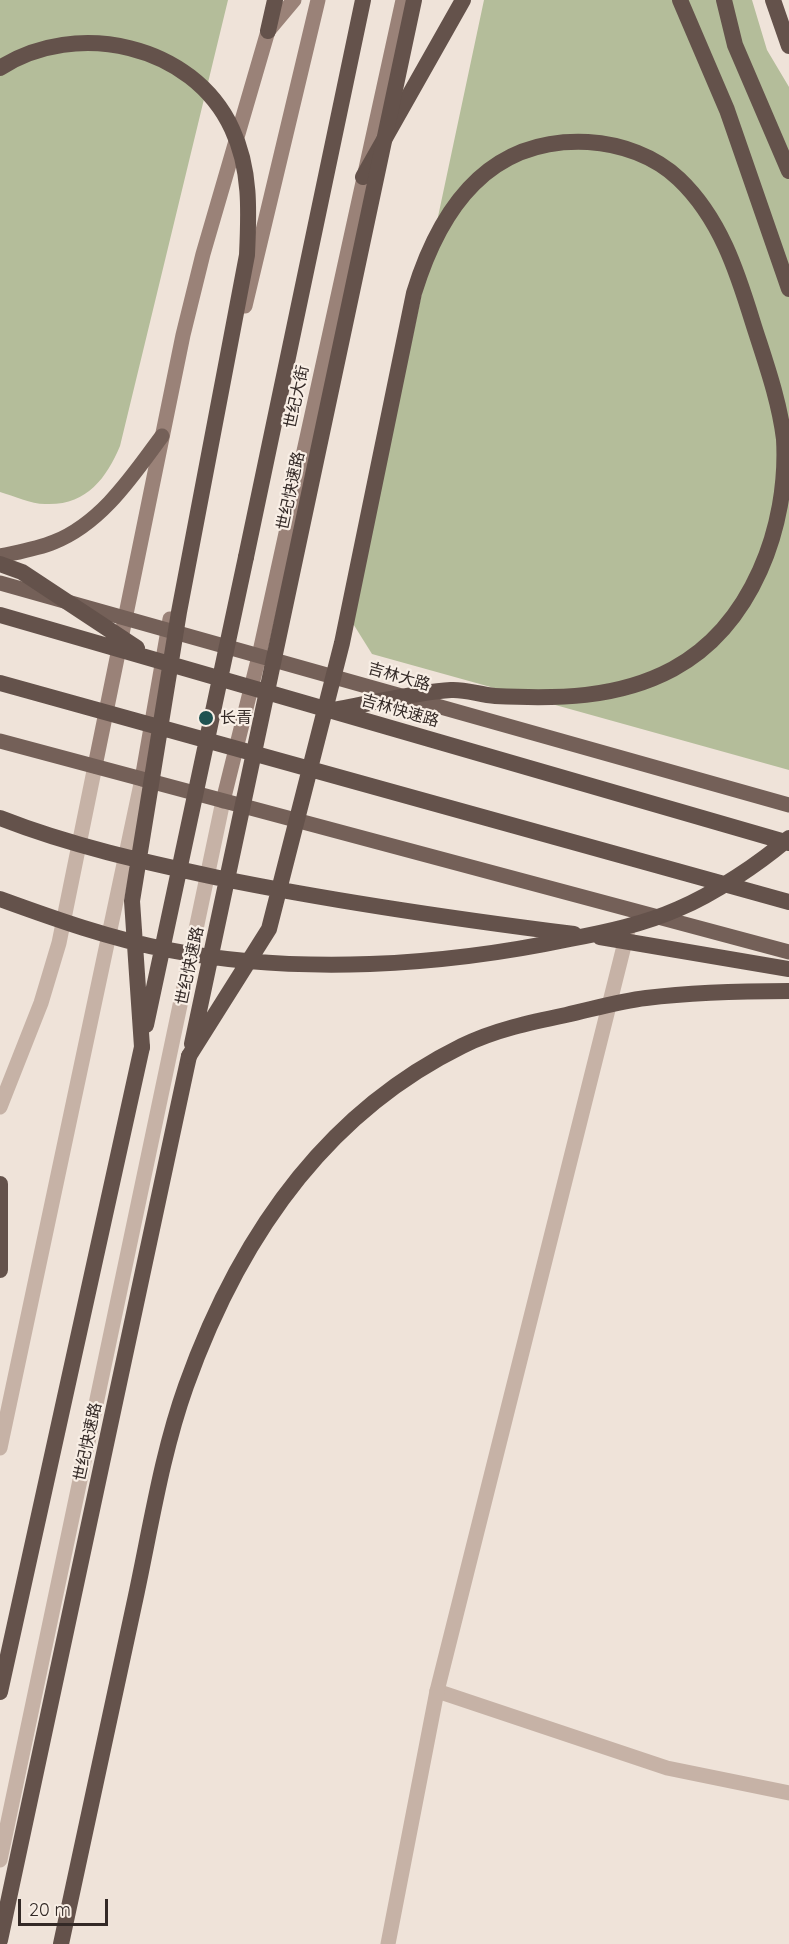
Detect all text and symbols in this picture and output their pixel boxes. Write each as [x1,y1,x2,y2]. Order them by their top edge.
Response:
street label: 世纪大街 [281,364,313,430]
street label: 世纪快速路 [273,450,309,532]
street label: 吉林大路 [366,659,432,695]
street label: 吉林快速路 [359,691,441,731]
place label: 长青 [220,708,252,728]
marker: 长青 [197,709,215,727]
street label: 世纪快速路 [172,925,208,1007]
street label: 世纪快速路 [70,1401,106,1483]
scale bar [21,1887,111,1925]
text: 20 m [29,1898,71,1921]

